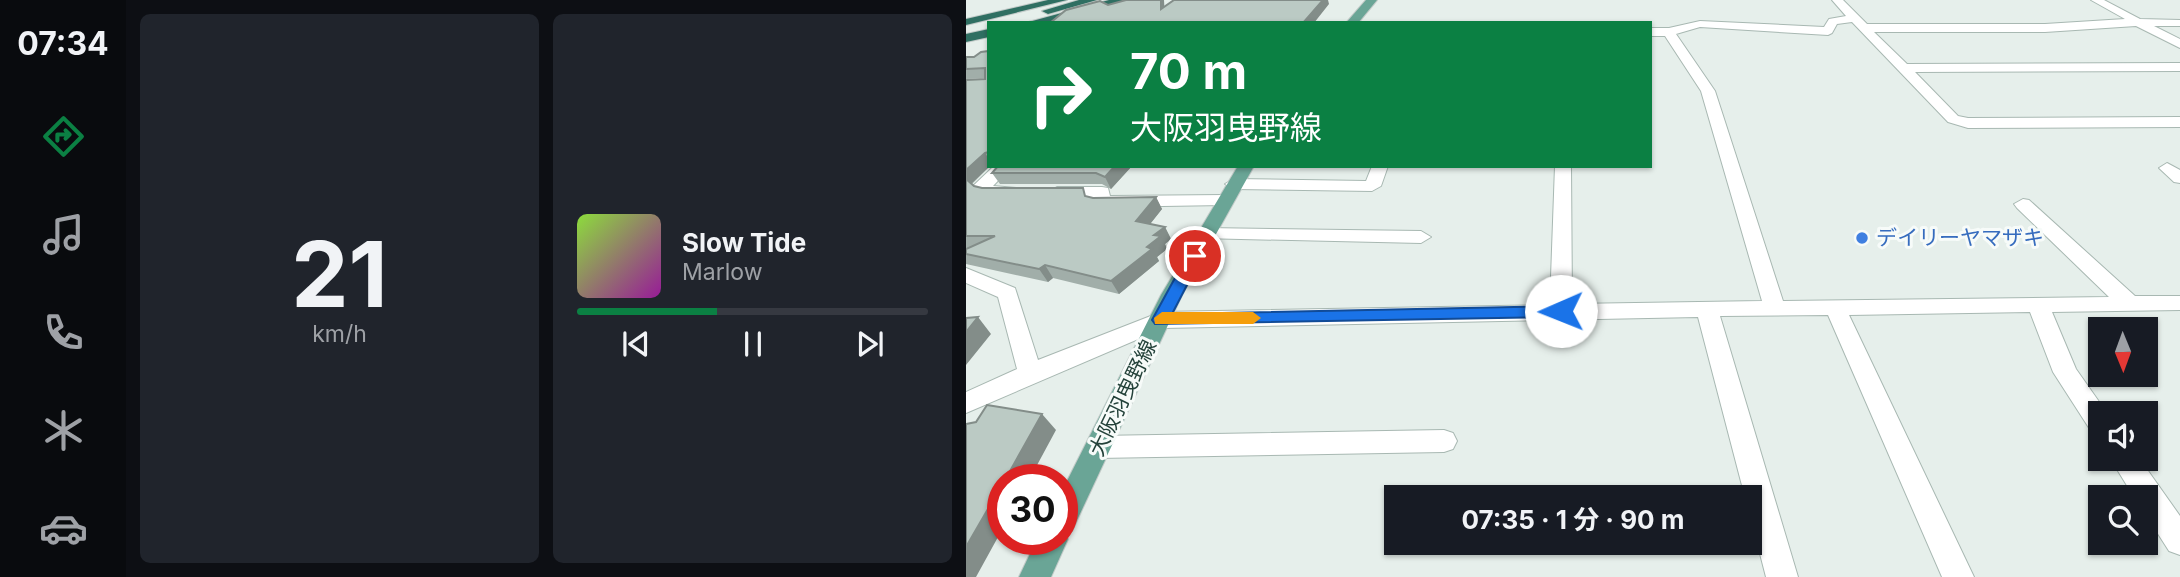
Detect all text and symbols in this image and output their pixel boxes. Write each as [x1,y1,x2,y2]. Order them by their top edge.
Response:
text: 07:34 [17,24,109,63]
text: 70 m [1130,42,1247,101]
icon: right [1015,49,1106,140]
text: 大阪羽曳野線 [1130,108,1322,147]
icon: directions [39,112,88,161]
icon: music [39,210,88,259]
text: 21 [291,219,388,329]
place label: デイリーヤマザキ [1876,225,2044,250]
pin [1165,226,1225,286]
text: Slow Tide [682,227,806,258]
marker: デイリーヤマザキ [1854,230,1870,246]
icon: arrive [1176,237,1214,275]
text: Marlow [682,258,762,286]
position arrow [1524,274,1598,348]
icon: phone [39,308,88,357]
north arrow [2088,317,2158,387]
map controls [2088,317,2158,555]
text: km/h [312,320,367,348]
icon: previous [617,325,655,363]
icon: pause [734,325,772,363]
icon: next [851,325,889,363]
street label: 大阪羽曳野線 [1084,336,1161,460]
button: sound [2088,401,2158,471]
icon: climate [39,406,88,455]
speed limit sign: 30 [987,464,1078,555]
button: search [2088,485,2158,555]
icon: car [39,504,88,553]
text: 07:35 · 1 分 · 90 m [1461,504,1685,535]

